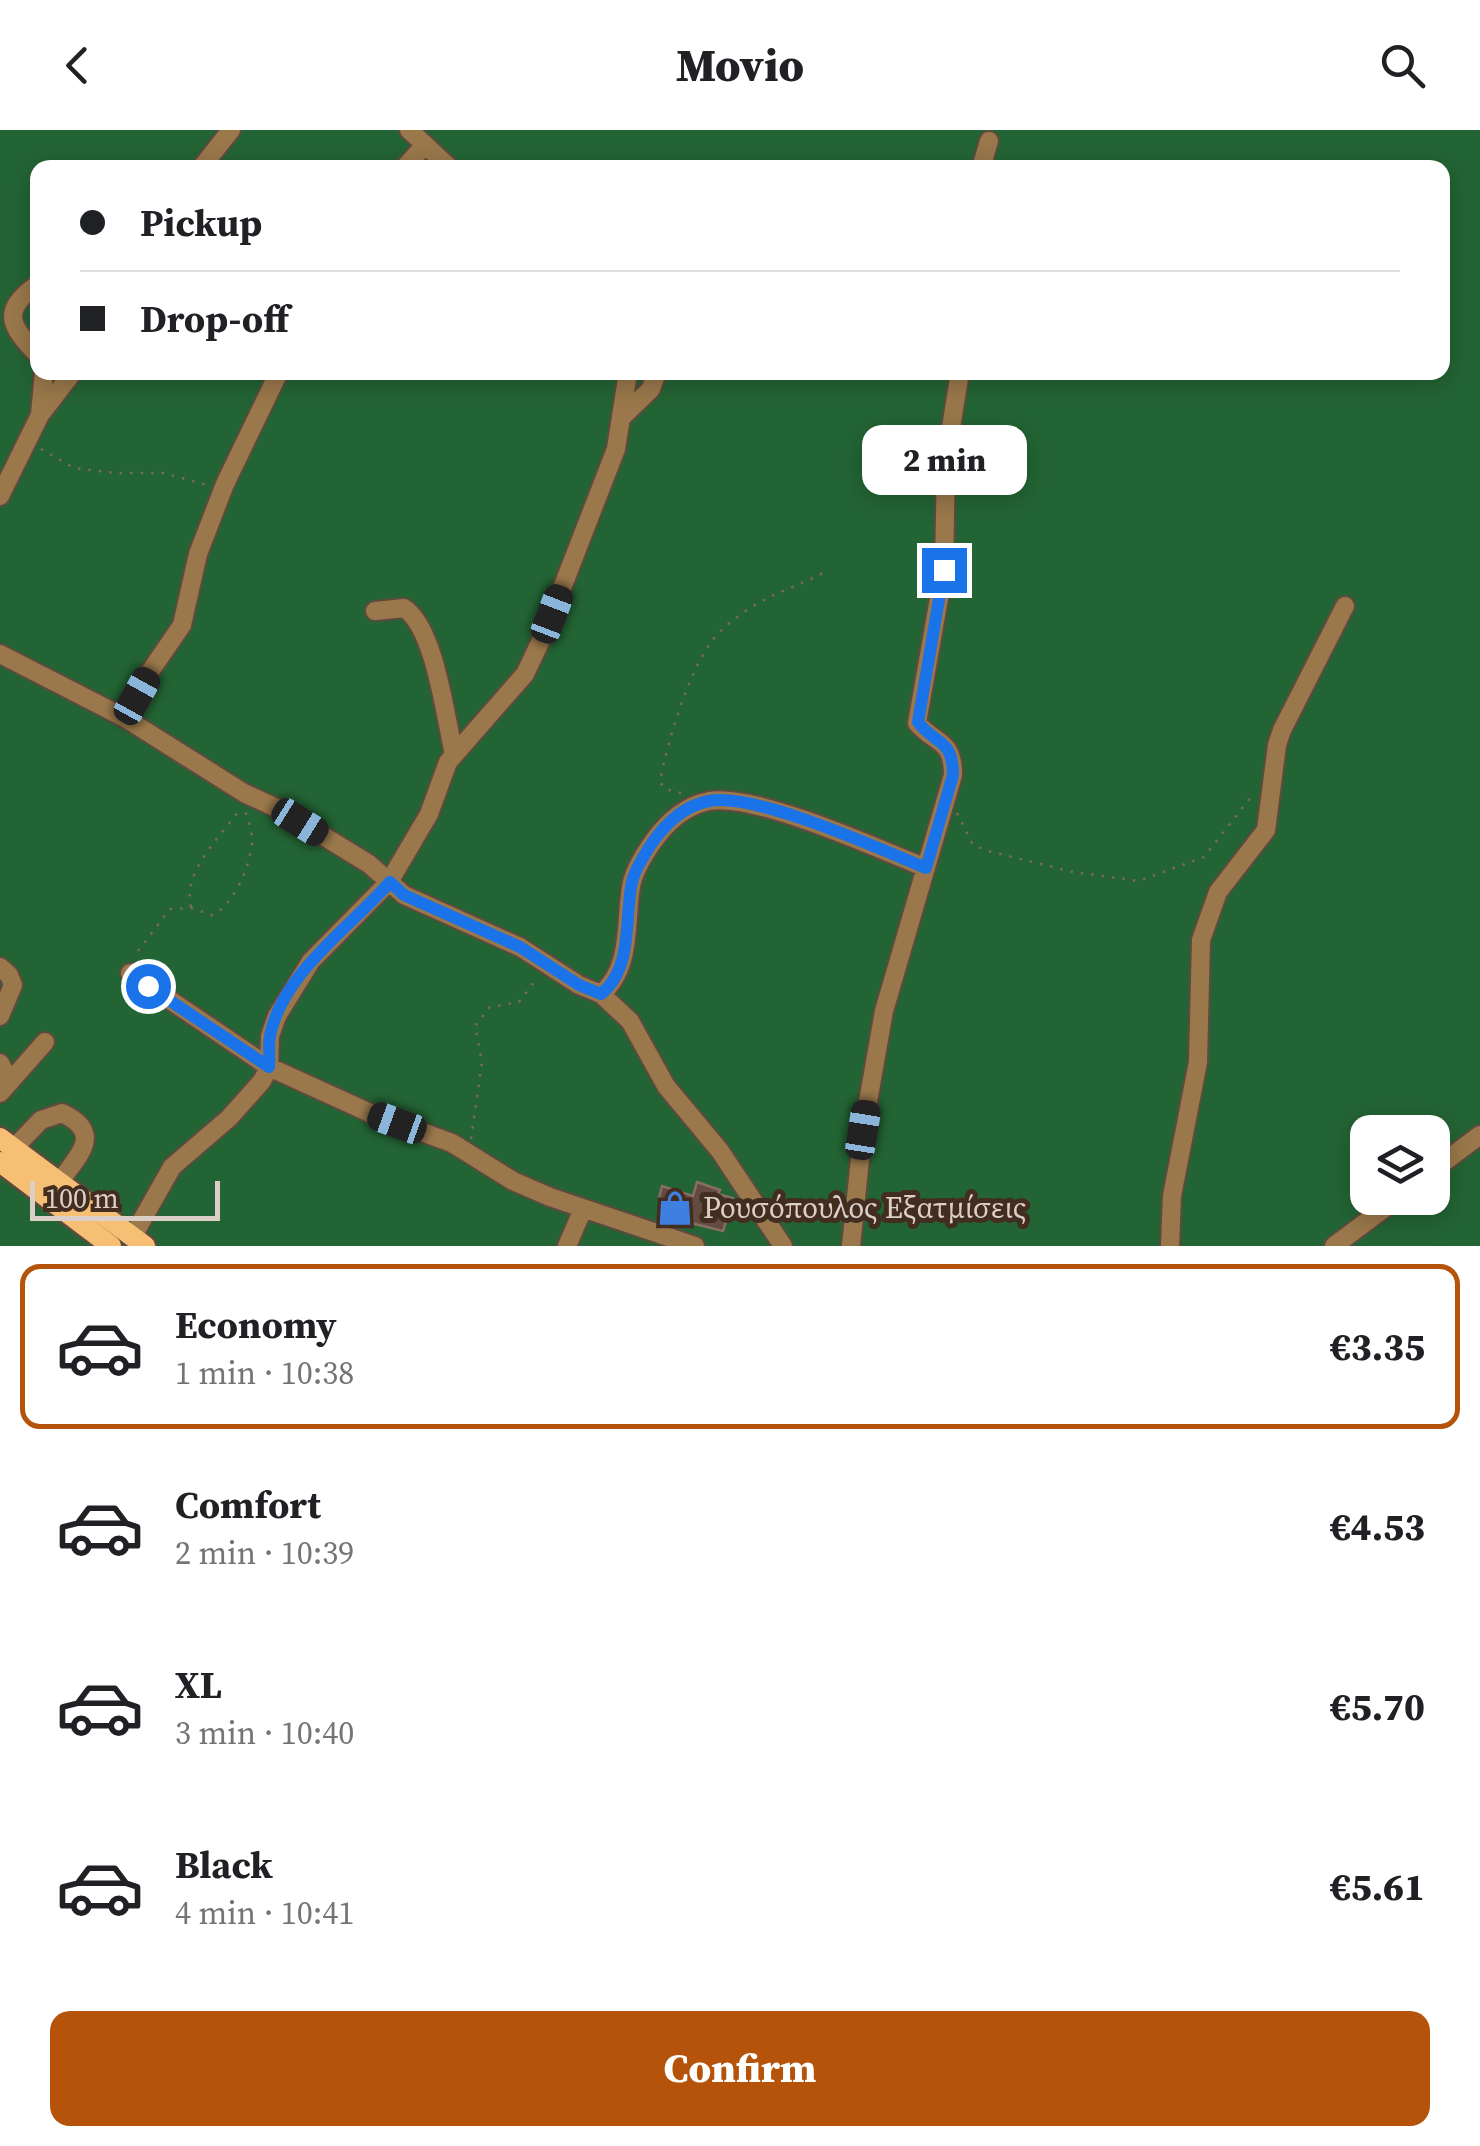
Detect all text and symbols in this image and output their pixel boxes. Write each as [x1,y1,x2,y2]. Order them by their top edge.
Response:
text: Movio [676,34,804,96]
icon: back [50,38,105,93]
icon: search [1375,38,1430,93]
text: Pickup [140,197,262,249]
text: Drop-off [140,293,289,345]
callout: 2 min [862,425,1026,495]
text: 2 min [903,438,986,482]
route end [922,548,967,593]
car [527,581,577,647]
car [109,662,165,730]
car [267,793,333,851]
route start [126,964,171,1009]
car [843,1098,883,1162]
car [364,1099,430,1147]
map controls [1350,1115,1450,1215]
button: layers [1350,1115,1450,1215]
scale bar [30,1176,220,1220]
text: 100 m [45,1179,119,1217]
place label: Ρουσόπουλος Εξατμίσεις [703,1187,1026,1228]
shop icon: Ρουσόπουλος Εξατμίσεις [656,1189,694,1227]
text: Economy [175,1299,337,1351]
icon: car [55,1302,145,1392]
text: €3.35 [1330,1321,1425,1373]
text: 1 min · 10:38 [175,1351,354,1395]
text: Comfort [175,1479,321,1531]
icon: car [55,1482,145,1572]
text: €4.53 [1330,1501,1425,1553]
text: 2 min · 10:39 [175,1531,354,1575]
text: XL [175,1659,222,1711]
icon: car [55,1662,145,1752]
text: €5.70 [1330,1681,1425,1733]
text: 3 min · 10:40 [175,1711,354,1755]
text: Black [175,1839,273,1891]
icon: car [55,1842,145,1932]
text: €5.61 [1330,1861,1425,1913]
text: 4 min · 10:41 [175,1891,354,1935]
button: Confirm [50,2011,1430,2126]

